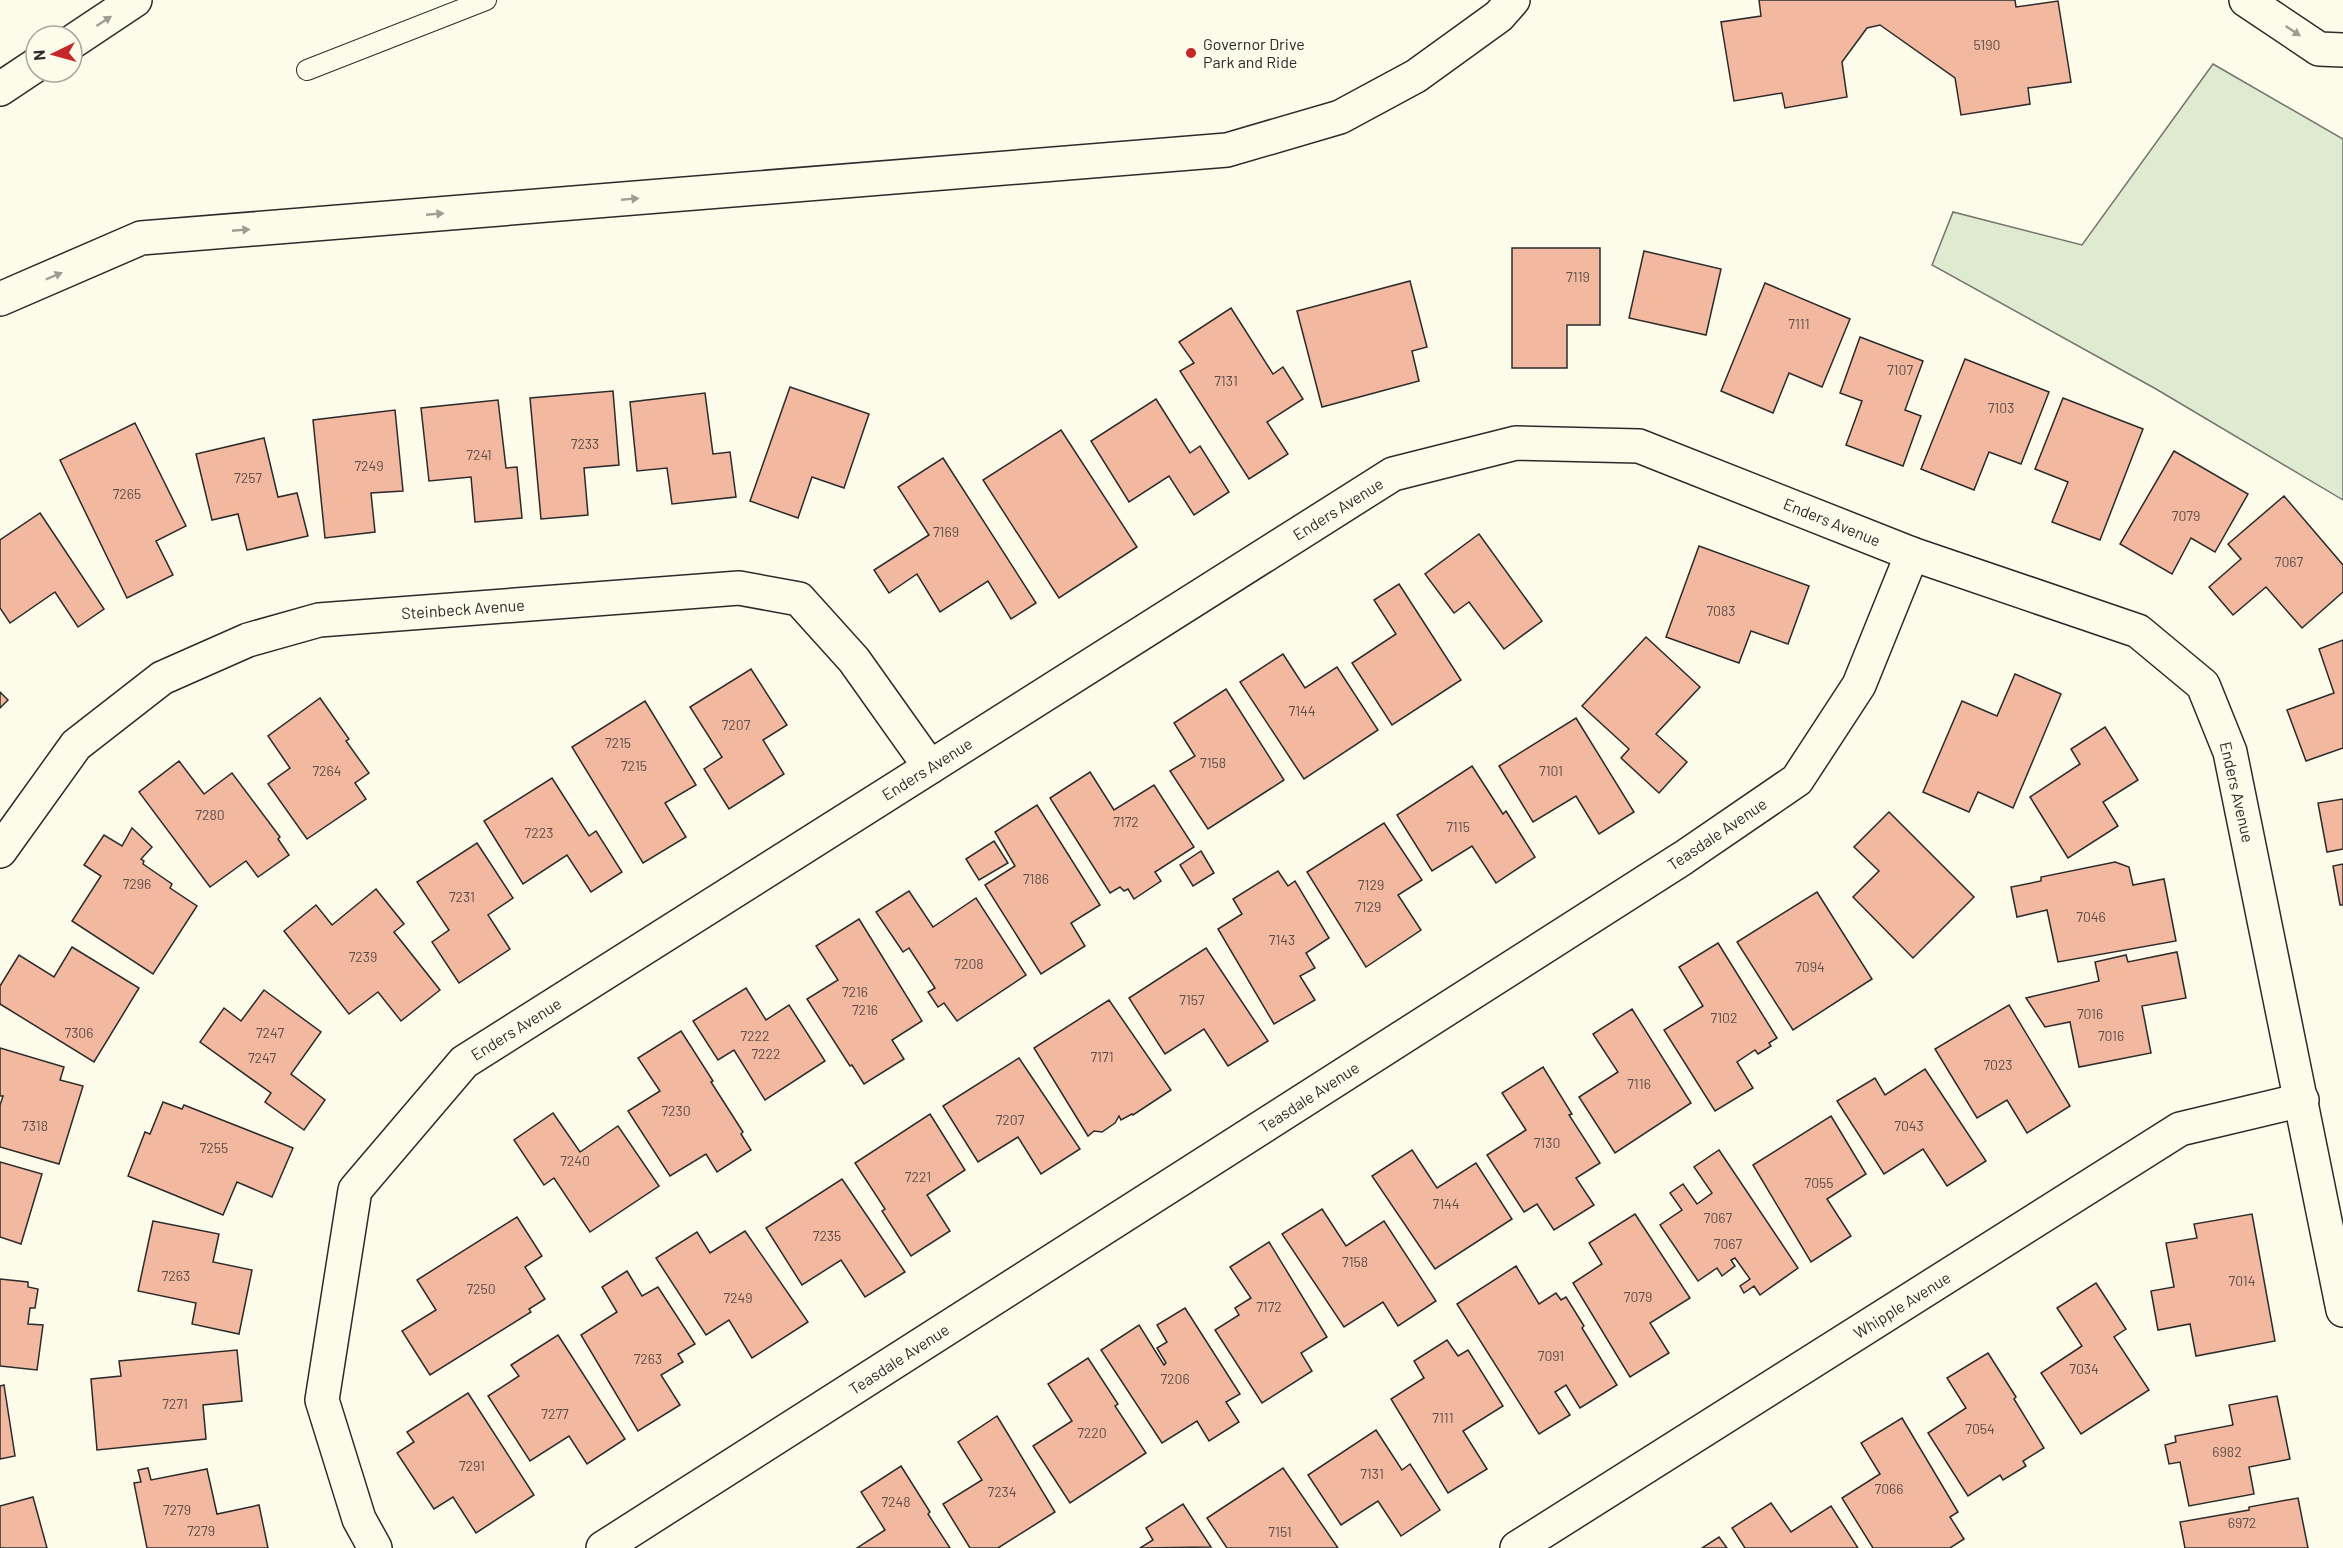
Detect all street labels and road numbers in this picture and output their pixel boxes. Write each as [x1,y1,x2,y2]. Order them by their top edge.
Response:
street label: Enders Avenue [1289,473,1386,544]
street label: Enders Avenue [1781,493,1883,550]
street label: Steinbeck Avenue [401,595,525,622]
street label: Enders Avenue [878,733,975,804]
street label: Enders Avenue [2217,740,2258,844]
street label: Teasdale Avenue [1664,793,1770,874]
street label: Enders Avenue [467,993,564,1064]
street label: Teasdale Avenue [1255,1057,1362,1136]
street label: Whipple Avenue [1850,1267,1954,1342]
street label: Teasdale Avenue [845,1319,952,1398]

